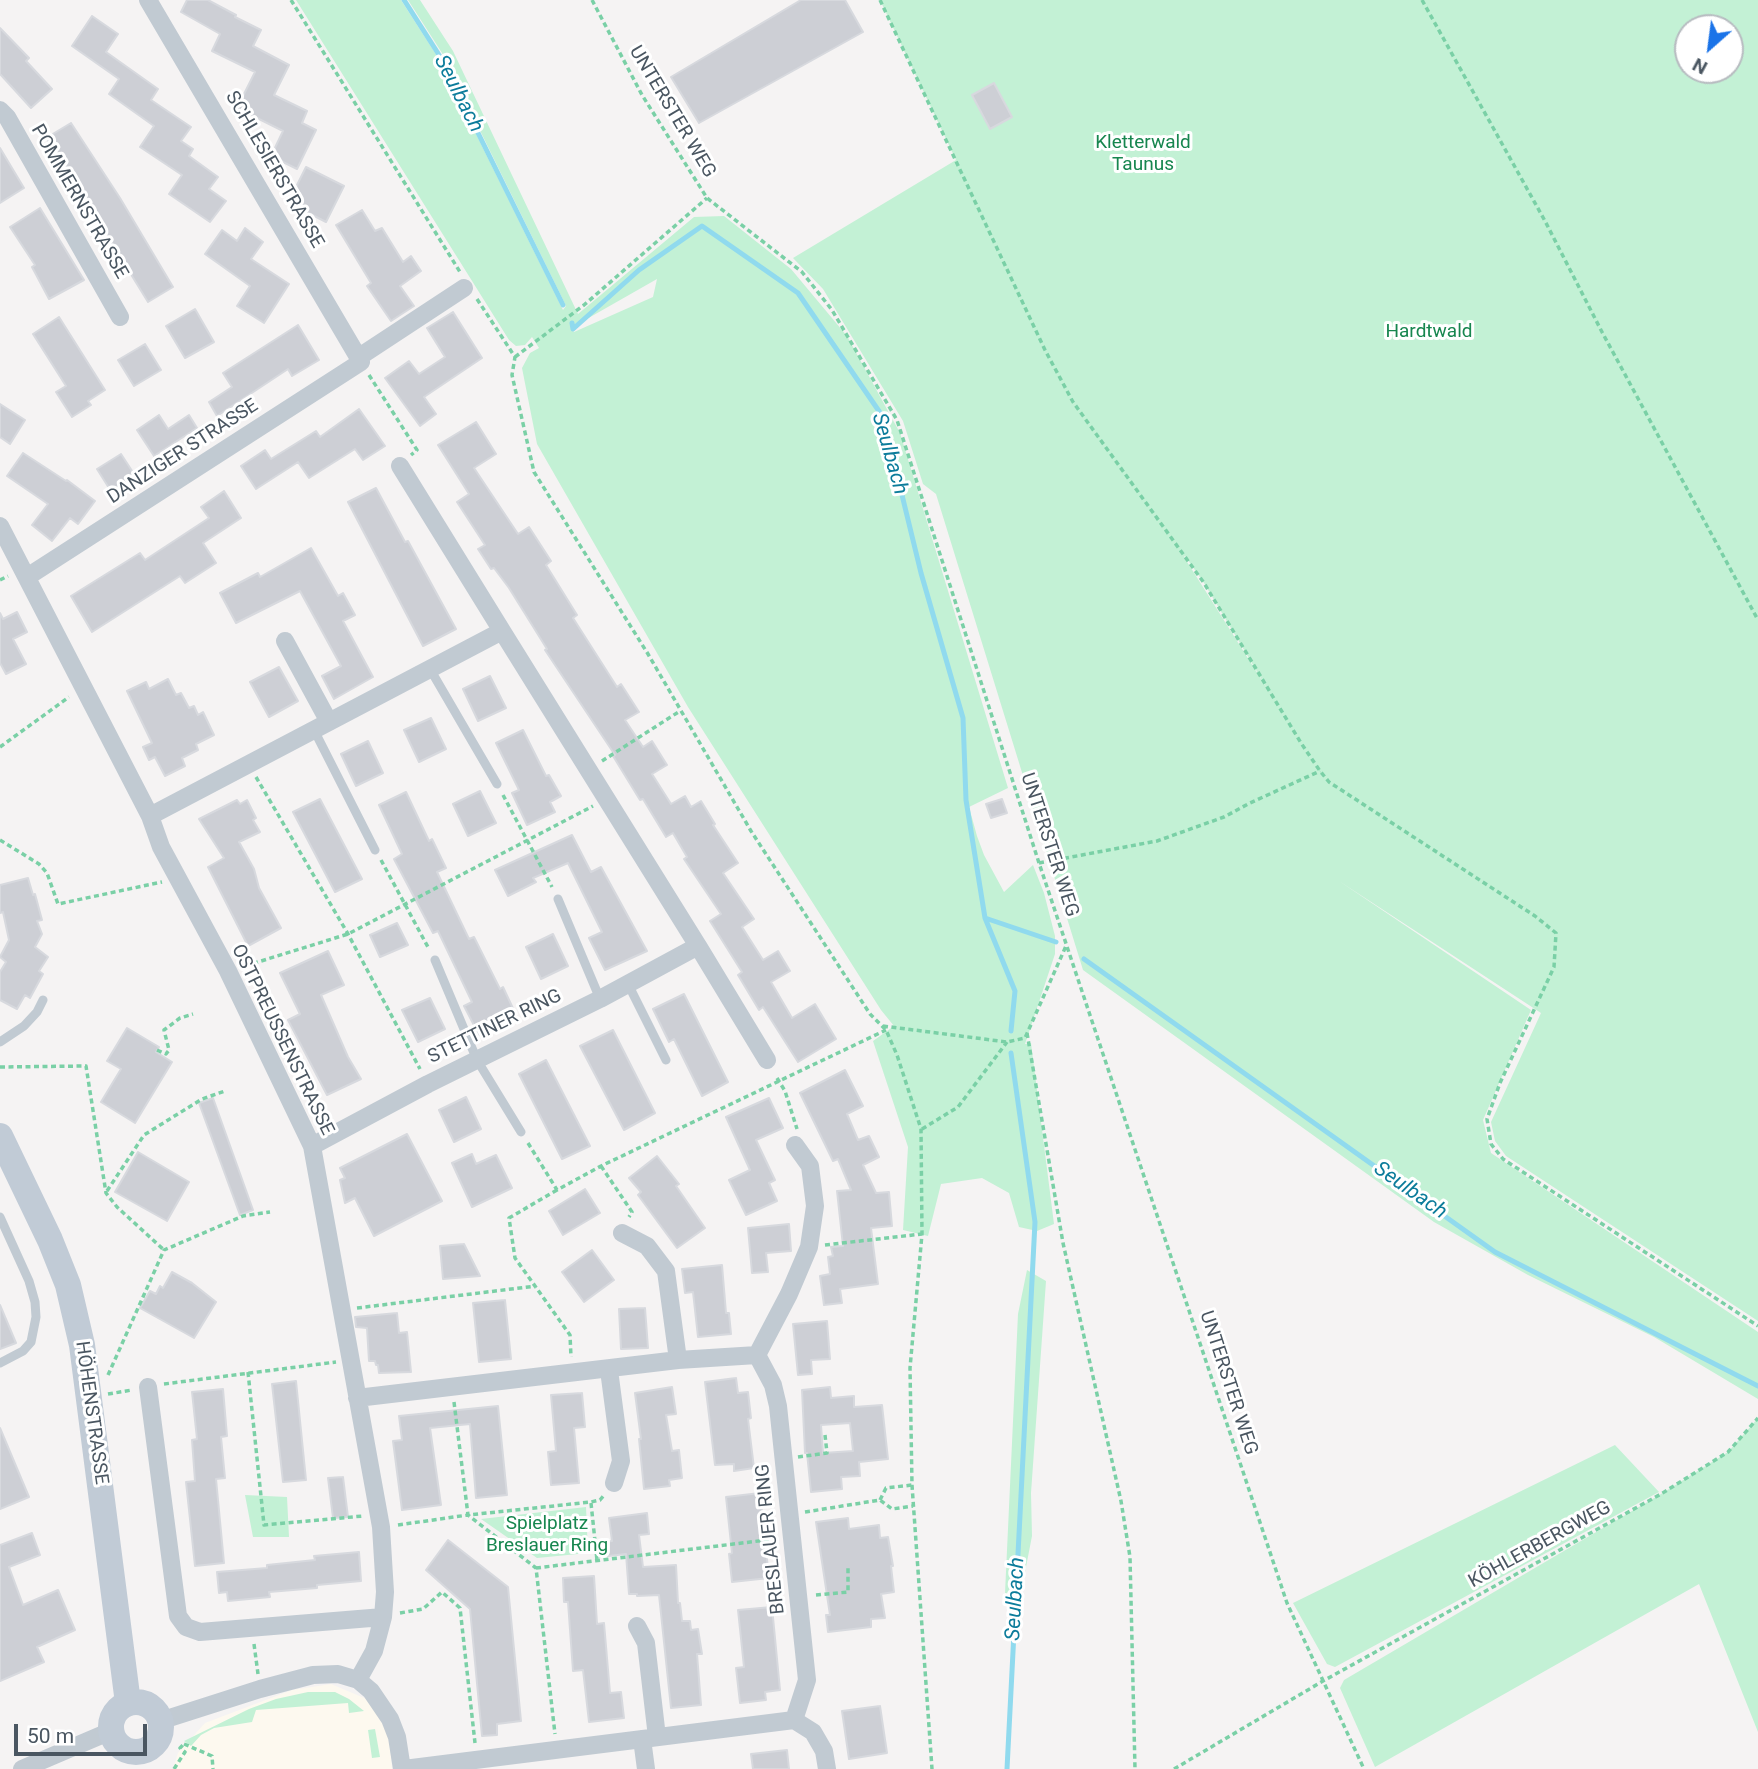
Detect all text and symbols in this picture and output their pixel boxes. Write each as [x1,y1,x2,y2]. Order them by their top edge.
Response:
north arrow [1674,14,1744,84]
street label: UNTERSTER WEG [624,42,720,182]
water label: Seulbach [428,51,488,137]
text: N [1689,53,1711,80]
street label: SCHLESIERSTRASSE [220,88,328,252]
street label: POMMERNSTRASSE [26,121,132,283]
park label: Kletterwald Taunus [1095,132,1191,176]
park label: Hardtwald [1385,321,1473,343]
street label: DANZIGER STRASSE [103,395,263,509]
water label: Seulbach [865,410,913,498]
street label: UNTERSTER WEG [1015,770,1083,920]
street label: OSTPREUSSENSTRASSE [226,941,338,1139]
street label: STETTINER RING [425,985,565,1069]
water label: Seulbach [1369,1157,1451,1225]
street label: UNTERSTER WEG [1194,1308,1262,1458]
street label: HÖHENSTRASSE [70,1340,112,1486]
street label: BRESLAUER RING [752,1463,790,1615]
street label: KÖHLERBERGWEG [1465,1497,1615,1593]
park label: Spielplatz Breslauer Ring [486,1513,608,1557]
water label: Seulbach [1001,1557,1031,1641]
scale bar [18,1710,150,1754]
text: 50 m [27,1724,74,1748]

